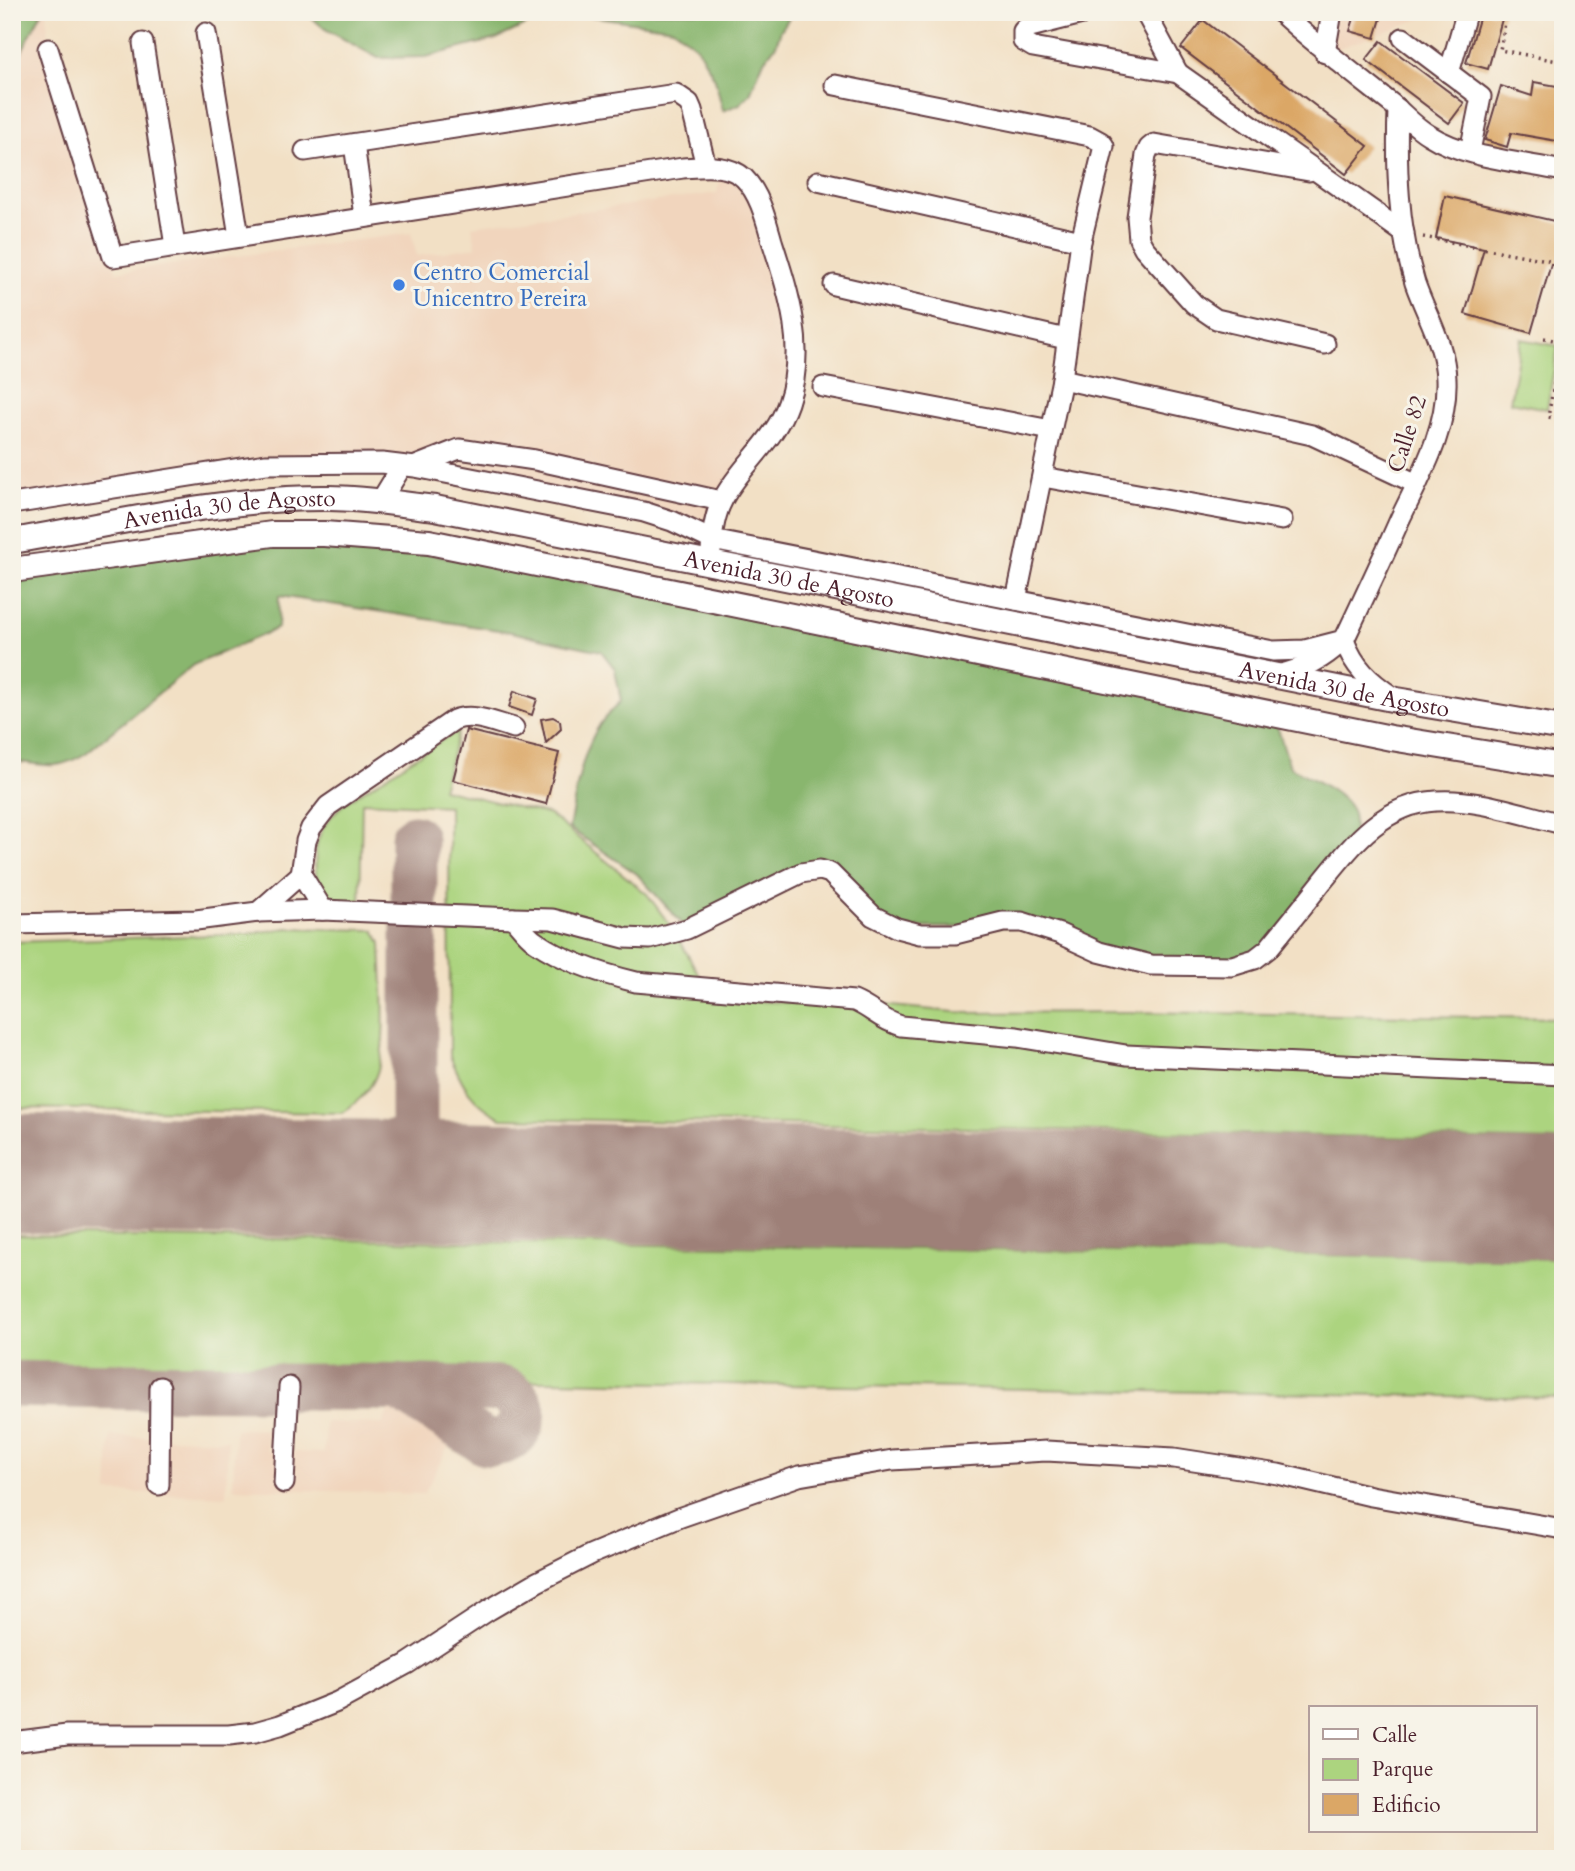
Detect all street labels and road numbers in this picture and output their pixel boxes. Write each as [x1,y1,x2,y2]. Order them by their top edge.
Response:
street label: Calle 82 [1380,391,1434,477]
street label: Avenida 30 de Agosto [120,482,336,536]
street label: Avenida 30 de Agosto [681,543,897,615]
street label: Avenida 30 de Agosto [1236,653,1452,724]

